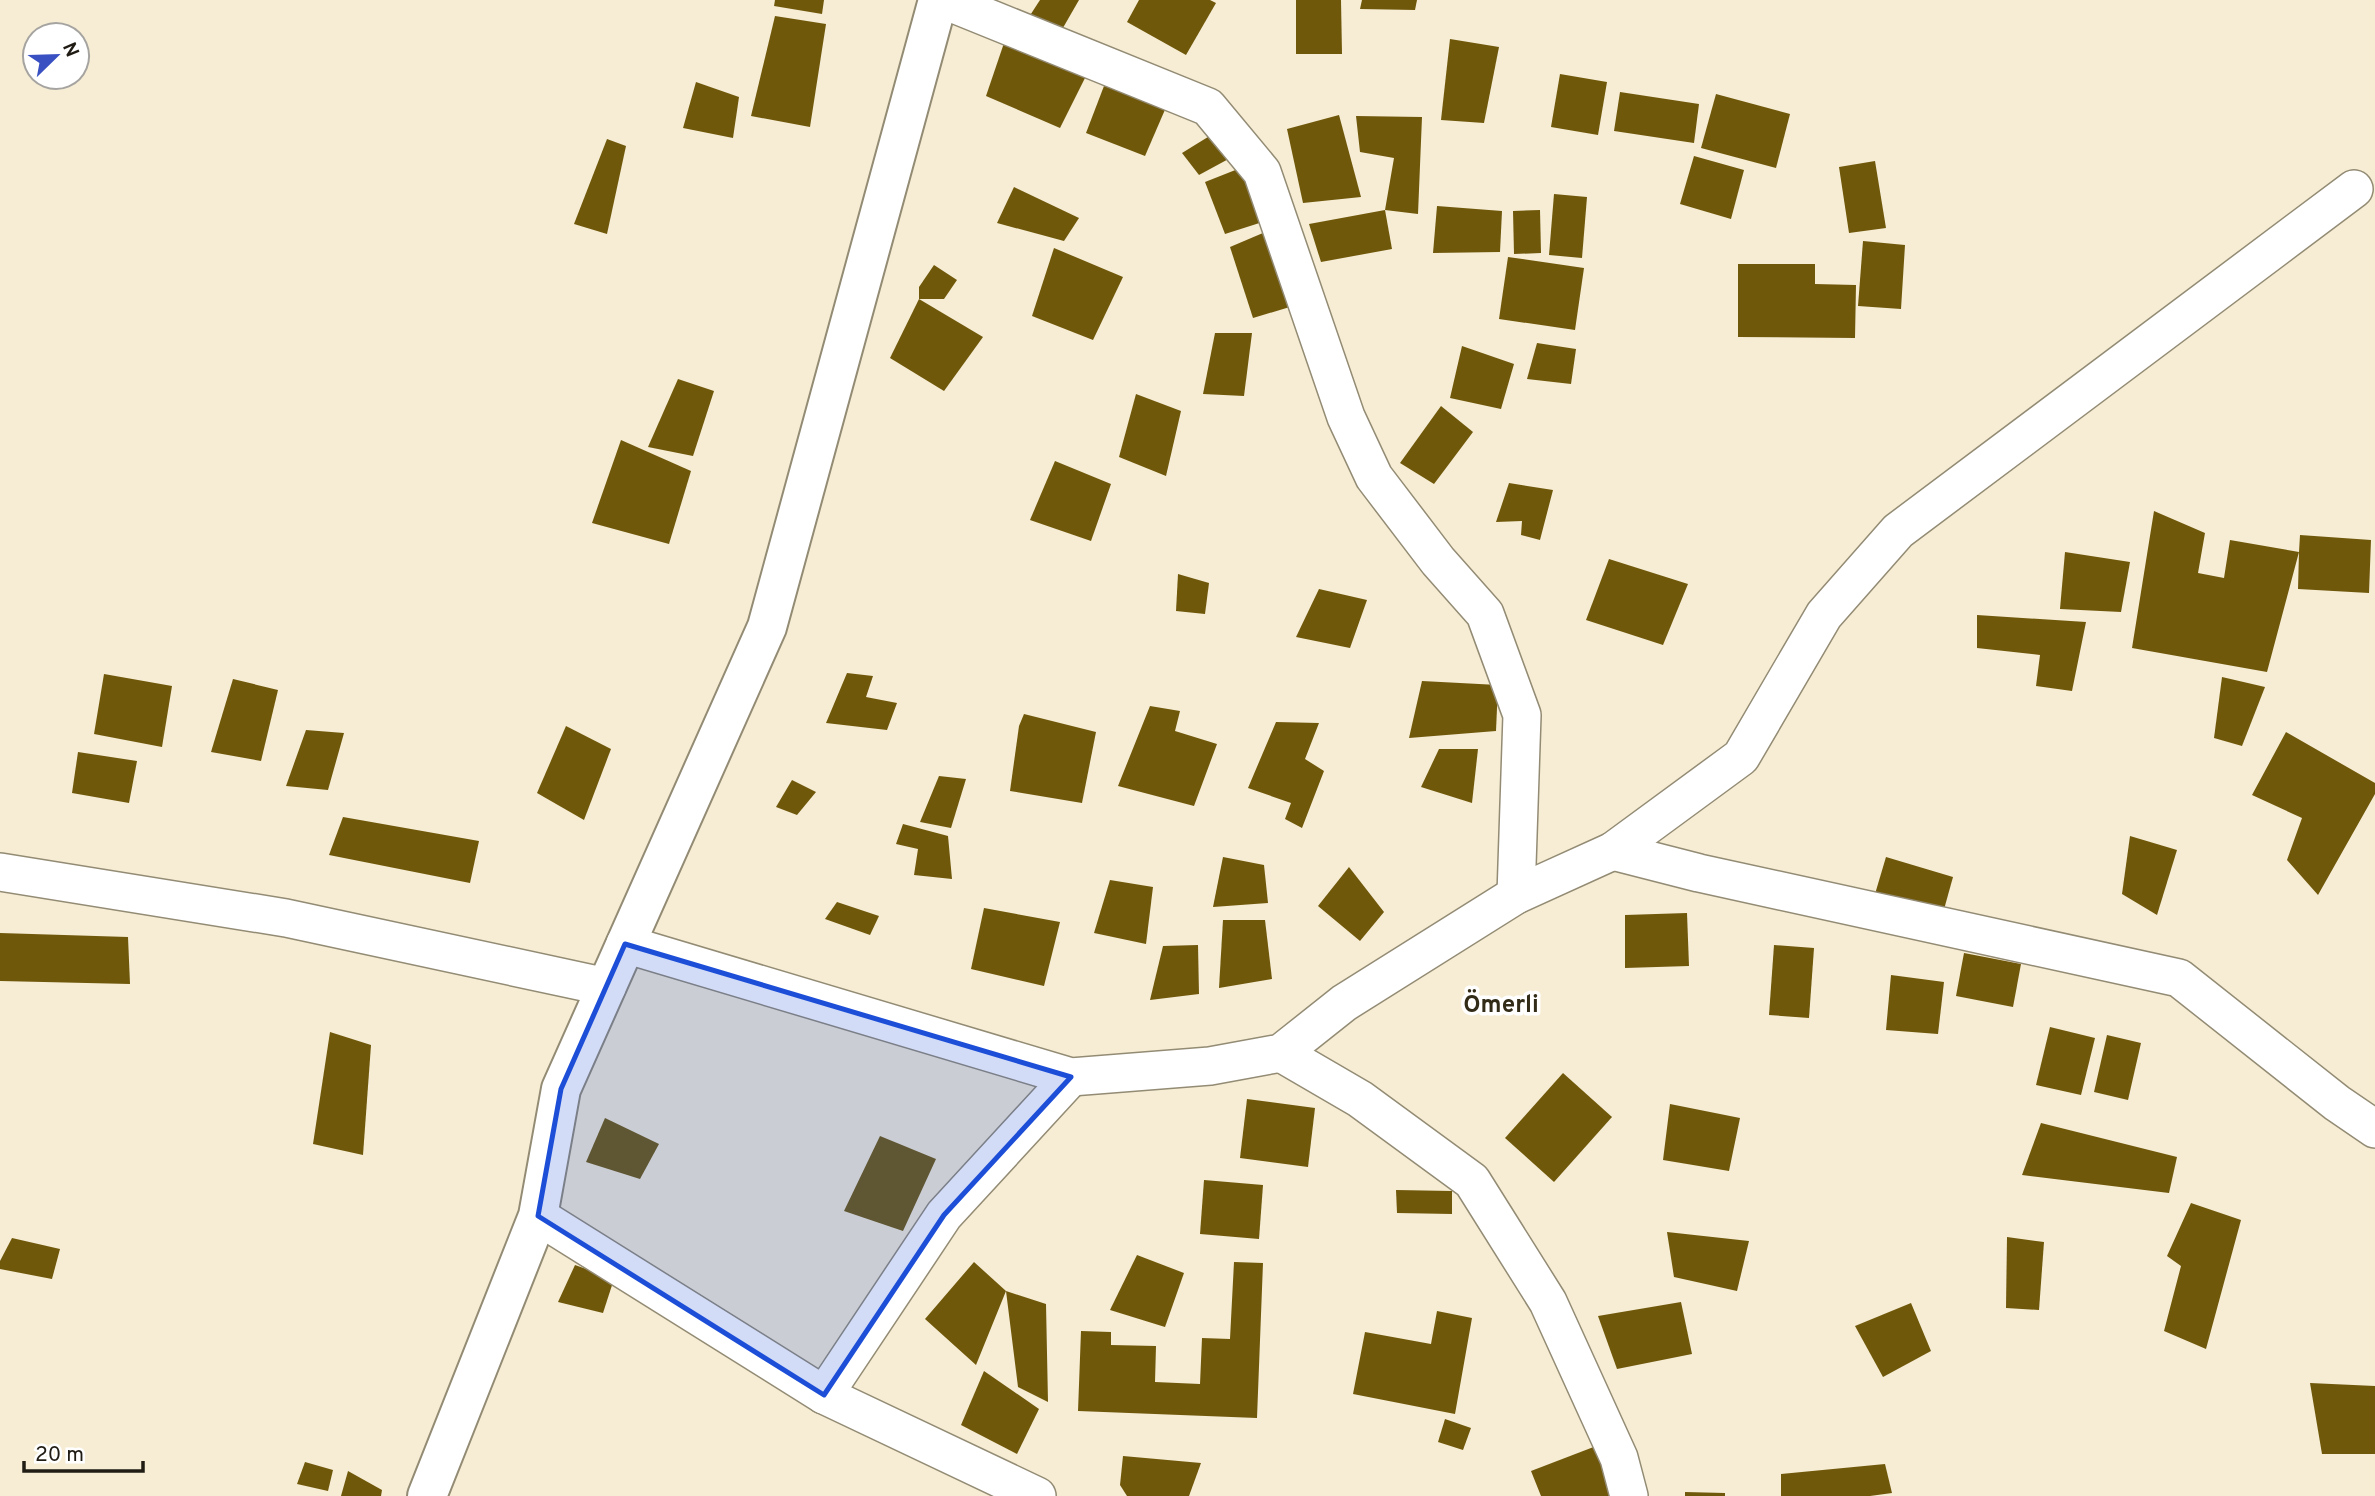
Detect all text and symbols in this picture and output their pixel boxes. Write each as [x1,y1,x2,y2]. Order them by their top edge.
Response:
north arrow [21,21,91,91]
text: N [56,39,84,61]
district label: Ömerli [1463,989,1539,1021]
scale bar [24,1430,144,1474]
text: 20 m [35,1442,84,1469]

